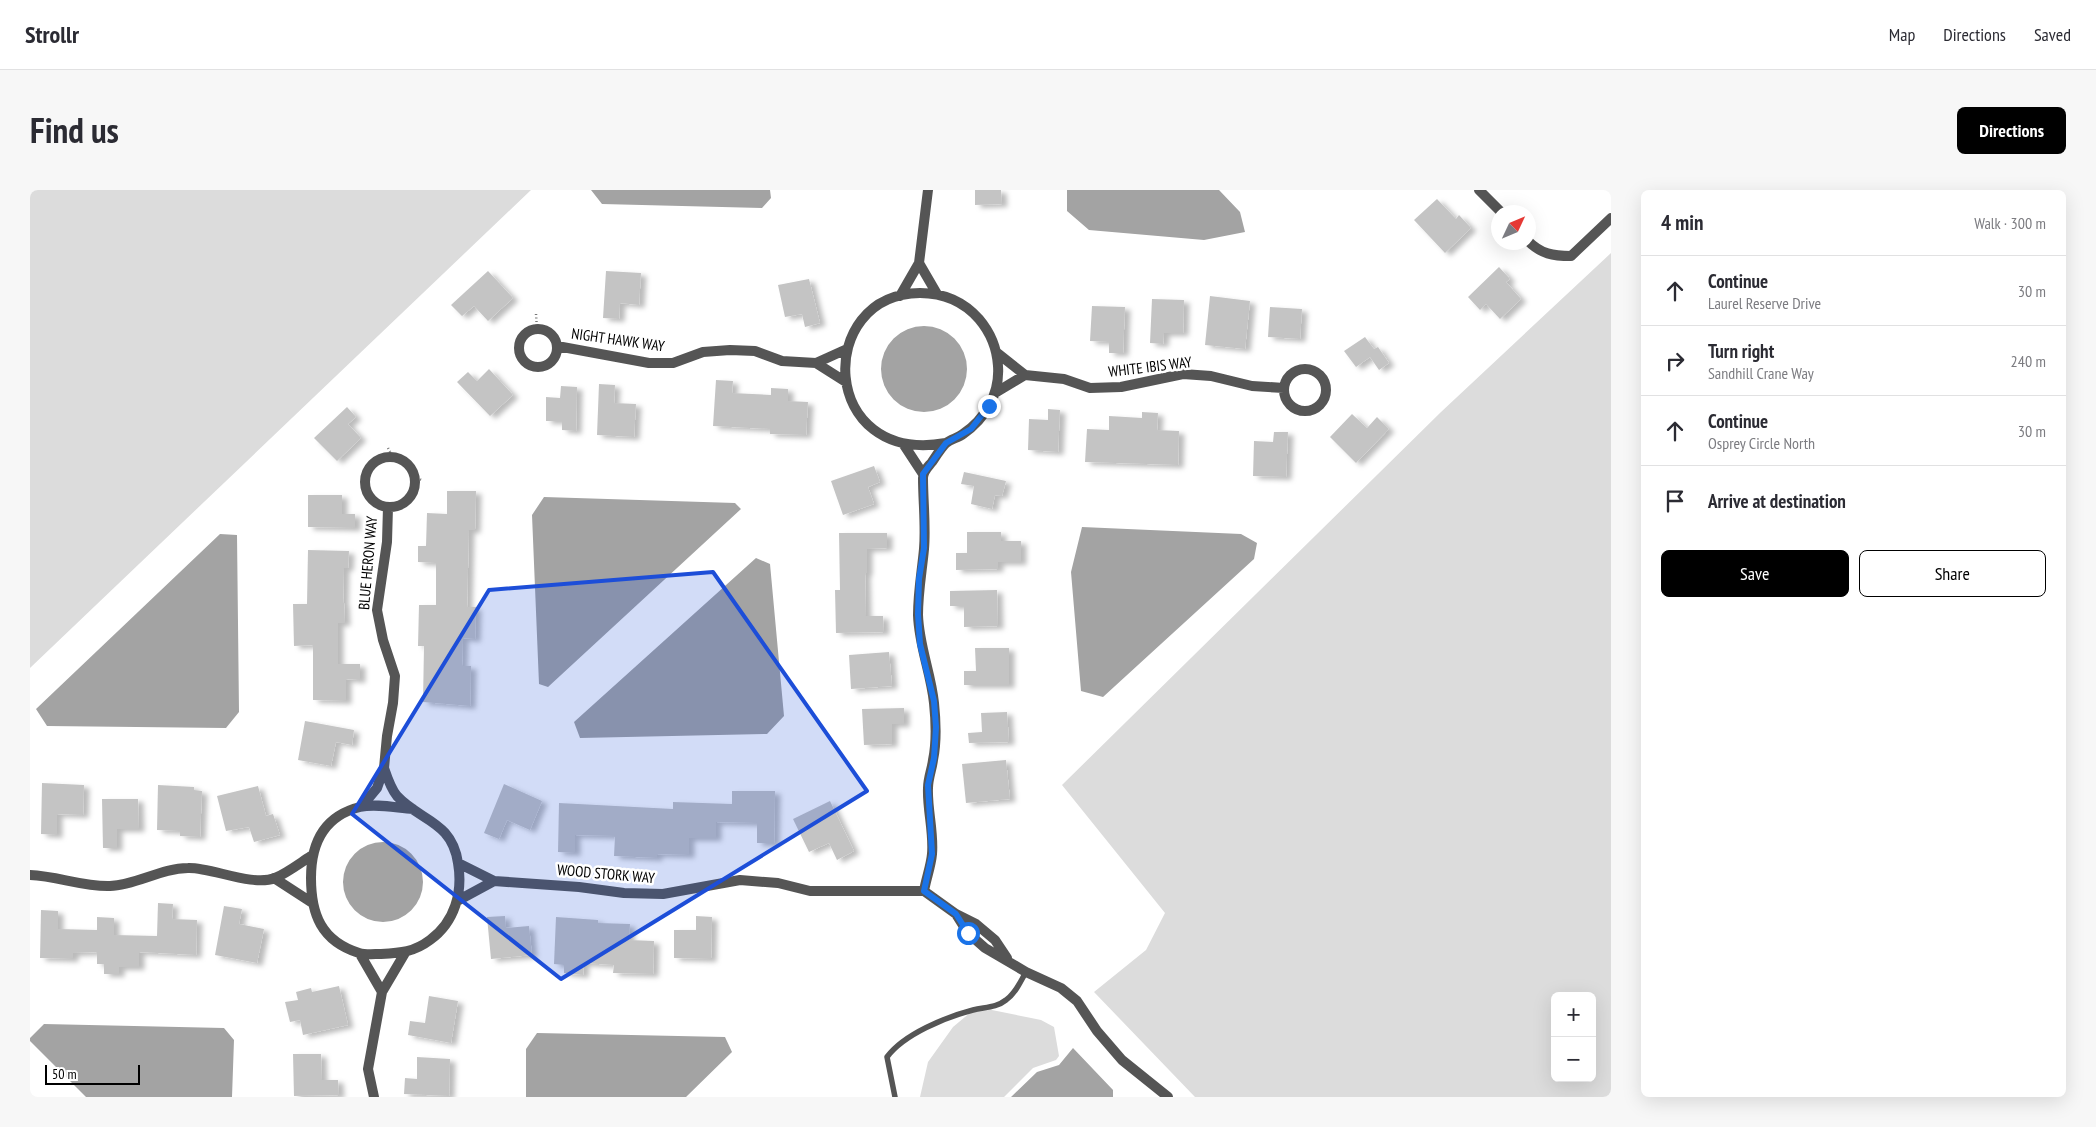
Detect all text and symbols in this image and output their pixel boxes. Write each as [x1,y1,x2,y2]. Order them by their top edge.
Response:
text: Strollr [25,19,79,50]
text: Map [1889,23,1915,46]
text: Directions [1943,23,2006,46]
text: Saved [2034,23,2071,46]
text: Find us [30,107,119,153]
button: Directions [1957,107,2066,154]
north arrow [1491,205,1536,250]
text: 4 min [1661,209,1703,236]
text: Walk · 300 m [1974,213,2046,233]
text: Continue [1708,269,1768,293]
icon: ahead [1661,277,1689,305]
text: 30 m [2018,281,2046,301]
text: Laurel Reserve Drive [1708,293,1821,313]
street label: NIGHT HAWK WAY [570,324,666,355]
text: Turn right [1708,339,1774,363]
icon: right [1661,347,1689,375]
text: 240 m [2011,351,2046,371]
street label: WHITE IBIS WAY [1107,352,1193,381]
text: Sandhill Crane Way [1708,363,1814,383]
route end [978,395,1001,418]
text: Continue [1708,409,1768,433]
icon: ahead [1661,417,1689,445]
text: 30 m [2018,421,2046,441]
text: Osprey Circle North [1708,433,1815,453]
icon: arrive [1661,487,1689,515]
text: Arrive at destination [1708,489,1846,513]
street label: BLUE HERON WAY [354,515,381,611]
button: Save [1661,550,1849,597]
button: Share [1859,550,2046,597]
street label: WOOD STORK WAY [556,860,656,887]
route start [957,922,980,945]
map controls [1551,992,1596,1082]
button: + [1551,992,1596,1037]
button: − [1551,1037,1596,1082]
scale bar [45,1062,140,1085]
text: 50 m [52,1065,77,1083]

